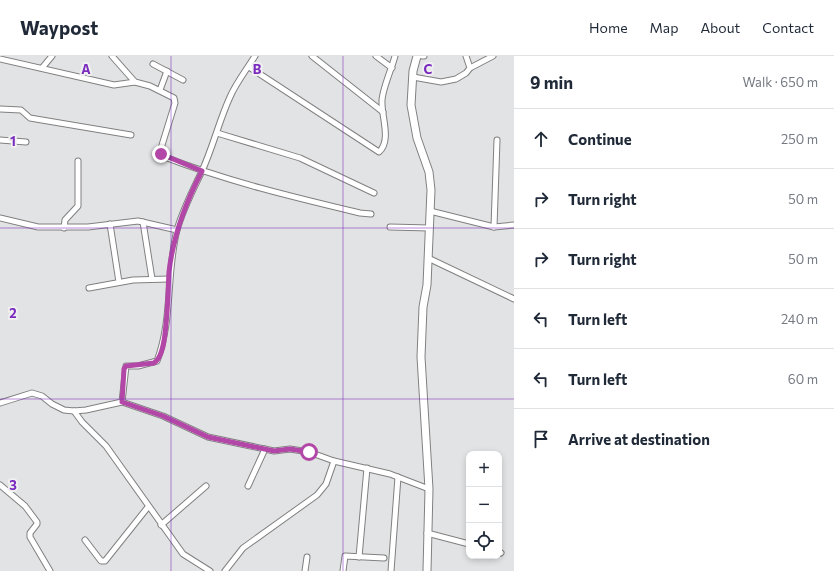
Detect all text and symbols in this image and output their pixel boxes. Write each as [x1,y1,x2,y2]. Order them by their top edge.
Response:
text: Waypost [20,16,98,39]
text: Home [589,19,628,36]
text: Map [650,19,678,36]
text: About [700,19,740,36]
text: Contact [762,19,814,36]
text: A [81,61,91,77]
text: B [253,61,262,77]
text: C [424,61,433,77]
text: 9 min [530,72,573,93]
text: Walk · 650 m [743,74,818,90]
icon: ahead [530,128,552,150]
text: Continue [568,130,632,148]
text: 250 m [781,131,818,147]
text: 1 [10,133,16,149]
route end [152,145,170,163]
icon: right [530,188,552,210]
text: Turn right [568,190,637,208]
text: 50 m [788,191,818,207]
icon: right [530,248,552,270]
text: Turn right [568,250,637,268]
text: 50 m [788,251,818,267]
text: 2 [9,305,17,321]
icon: left [530,308,552,330]
text: Turn left [568,310,627,328]
text: 240 m [781,311,818,327]
icon: left [530,368,552,390]
text: Turn left [568,370,627,388]
text: 60 m [788,371,818,387]
icon: arrive [530,428,552,450]
text: Arrive at destination [568,430,710,448]
route start [300,443,318,461]
map controls [466,451,502,559]
button: + [466,451,502,487]
text: 3 [9,477,17,493]
button: − [466,487,502,523]
button: locate [466,523,502,559]

